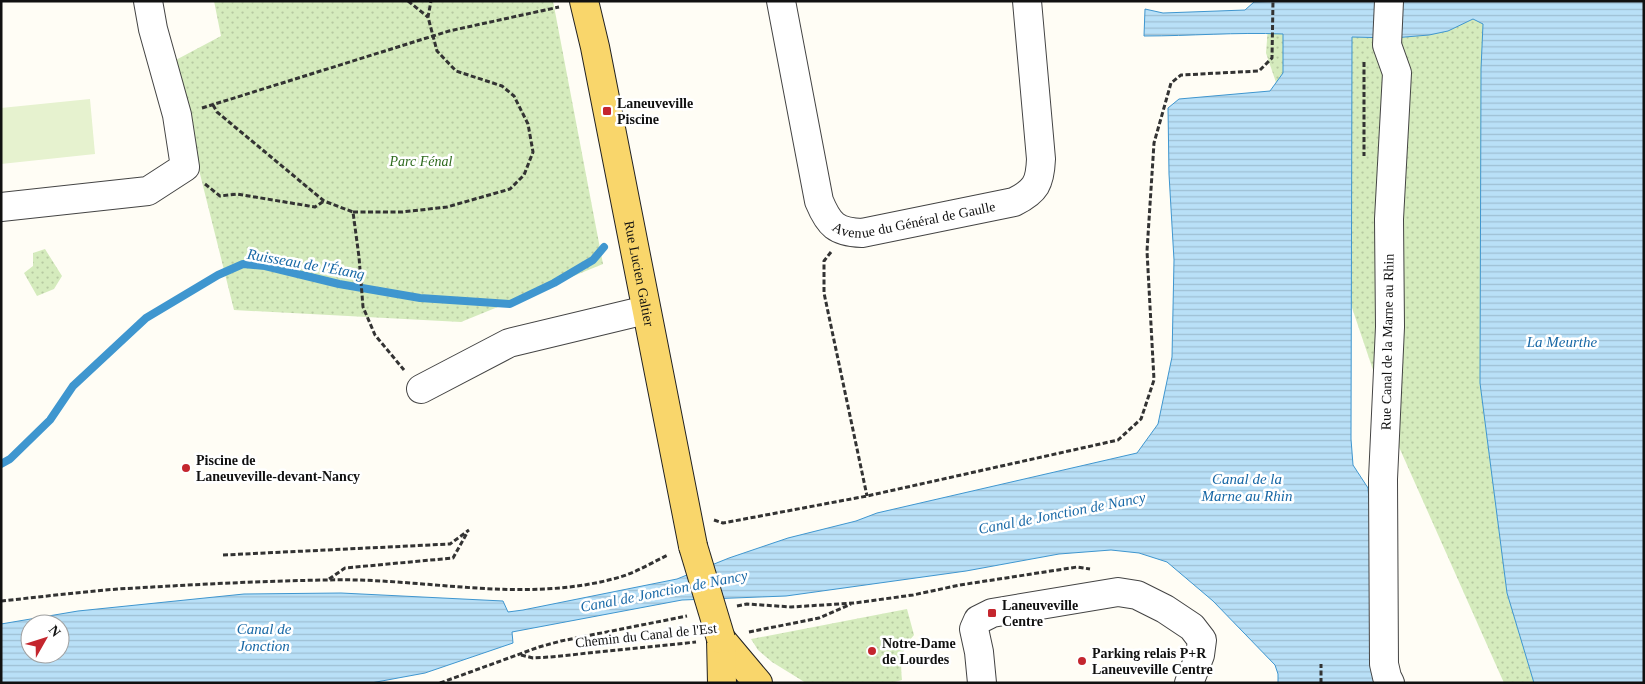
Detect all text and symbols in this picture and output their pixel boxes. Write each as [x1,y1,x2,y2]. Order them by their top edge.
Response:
place label: Laneuveville Piscine [617,96,693,127]
marker: Laneuveville Piscine [601,105,613,117]
park label: Parc Fénal [389,154,453,169]
street label: Avenue du Général de Gaulle [830,199,997,241]
street label: Rue Lucien Galtier [621,219,657,328]
water label: Ruisseau de l'Étang [245,246,366,282]
street label: Rue Canal de la Marne au Rhin [1378,254,1397,430]
water label: La Meurthe [1526,334,1598,350]
place label: Piscine de Laneuveville-devant-Nancy [196,453,360,484]
marker: Piscine de Laneuveville-devant-Nancy [180,462,192,474]
water label: Canal de la Marne au Rhin [1201,471,1292,504]
water label: Canal de Jonction de Nancy [977,489,1147,537]
water label: Canal de Jonction de Nancy [579,567,749,615]
place label: Laneuveville Centre [1002,598,1078,629]
marker: Laneuveville Centre [986,607,998,619]
north arrow [20,614,70,664]
water label: Canal de Jonction [237,621,292,654]
street label: Chemin du Canal de l'Est [574,621,718,650]
text: N [46,622,64,640]
place label: Notre-Dame de Lourdes [882,636,956,667]
marker: Notre-Dame de Lourdes [866,645,878,657]
place label: Parking relais P+R Laneuveville Centre [1092,646,1213,677]
marker: Parking relais P+R Laneuveville Centre [1076,655,1088,667]

